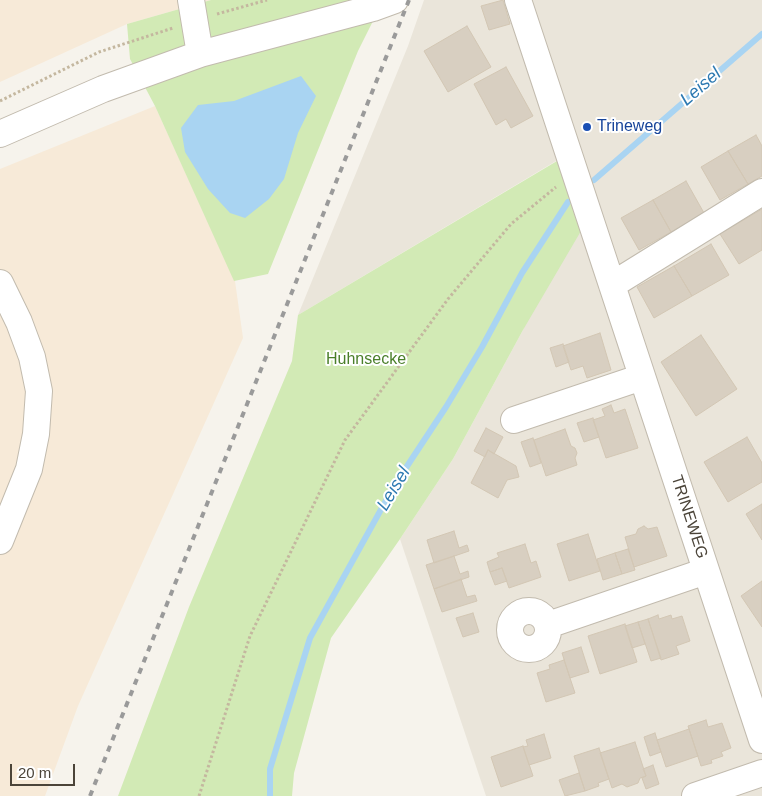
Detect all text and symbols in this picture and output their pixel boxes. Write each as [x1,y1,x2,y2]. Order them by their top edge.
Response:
water label: Leisel [676,63,726,111]
place label: Trineweg [597,117,662,137]
marker: Trineweg [581,121,593,133]
park label: Huhnsecke [326,350,406,370]
water label: Leisel [373,463,415,515]
street label: TRINEWEG [667,473,711,561]
scale bar [12,754,78,786]
text: 20 m [18,764,51,781]

